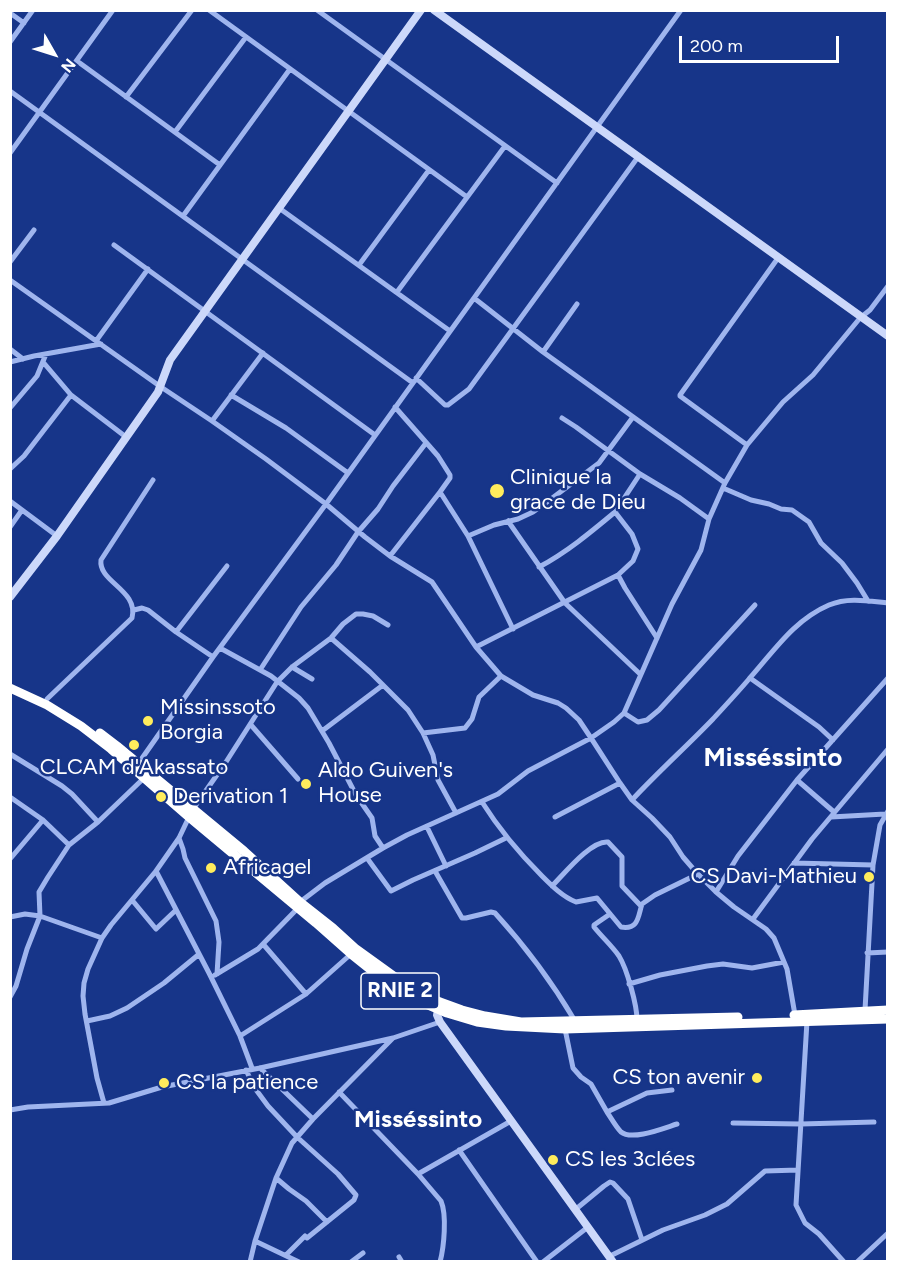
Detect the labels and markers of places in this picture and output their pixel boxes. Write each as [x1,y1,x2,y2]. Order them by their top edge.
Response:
place label: Clinique la grace de Dieu [510,465,646,516]
marker: Clinique la grace de Dieu [488,482,506,500]
place label: Missinssoto Borgia [160,695,276,746]
marker: Missinssoto Borgia [141,714,155,728]
marker: CLCAM d'Akassato [127,738,141,752]
place label: CLCAM d'Akassato [40,755,228,781]
place label: Aldo Guiven's House [318,758,453,810]
marker: Aldo Guiven's House [299,777,313,791]
place label: Derivation 1 [173,784,288,810]
marker: Derivation 1 [154,790,168,804]
place label: Africagel [223,855,311,881]
marker: Africagel [204,861,218,875]
place label: CS Davi-Mathieu [690,864,857,890]
marker: CS Davi-Mathieu [862,870,876,884]
place label: CS ton avenir [612,1065,745,1091]
place label: CS la patience [176,1070,318,1096]
marker: CS ton avenir [750,1071,764,1085]
marker: CS la patience [157,1076,171,1090]
place label: CS les 3clées [565,1147,695,1173]
marker: CS les 3clées [546,1153,560,1167]

